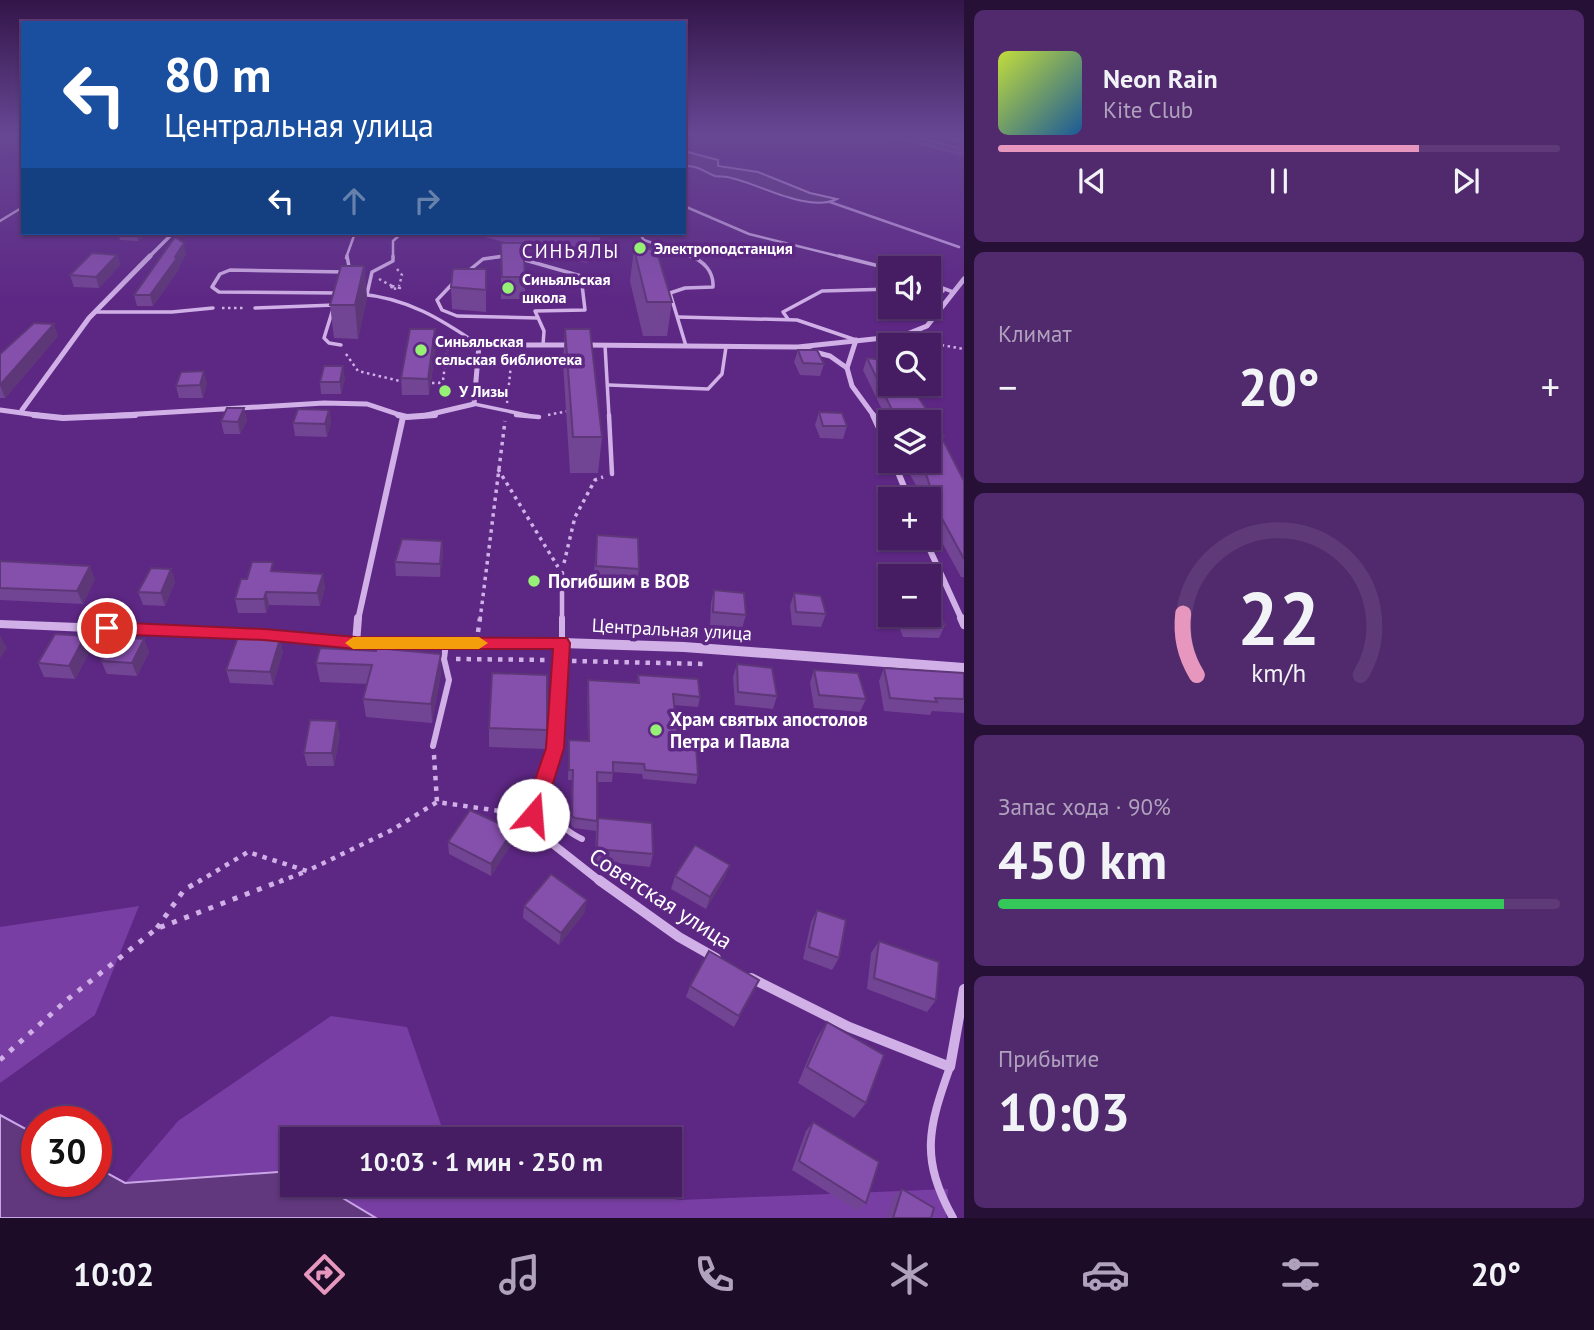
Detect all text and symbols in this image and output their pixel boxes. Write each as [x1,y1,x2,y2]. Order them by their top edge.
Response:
text: 80 m [164,42,271,106]
icon: left [49,49,140,140]
text: Neon Rain [1103,62,1218,95]
text: Kite Club [1103,95,1193,124]
text: Центральная улица [164,104,434,146]
icon: previous [1073,162,1111,200]
icon: pause [1260,162,1298,200]
icon: next [1447,162,1485,200]
icon: left [262,182,300,220]
icon: ahead [335,182,373,220]
icon: right [408,182,446,220]
place label: Электроподстанция [654,238,793,258]
district label: СИНЬЯЛЫ [522,239,620,263]
marker: Электроподстанция [632,240,648,256]
map controls [878,256,941,627]
button: sound [878,256,941,319]
place label: Синьяльская школа [522,269,611,307]
marker: Синьяльская школа [500,280,516,296]
text: Климат [998,319,1072,348]
place label: Синьяльская сельская библиотека [435,331,582,369]
button: search [878,333,941,396]
marker: Синьяльская сельская библиотека [413,342,429,358]
text: 20° [1238,353,1320,420]
text: − [998,362,1017,411]
text: + [1541,362,1560,411]
place label: У Лизы [458,381,508,401]
marker: У Лизы [437,383,453,399]
button: layers [878,410,941,473]
button: + [878,487,941,550]
button: − [878,564,941,627]
place label: Погибшим в ВОВ [548,569,690,593]
text: 22 [1238,571,1320,665]
marker: Погибшим в ВОВ [526,573,542,589]
pin [77,598,137,658]
icon: arrive [88,609,126,647]
street label: Центральная улица [591,613,753,645]
text: km/h [1252,657,1306,689]
place label: Храм святых апостолов Петра и Павла [670,707,868,753]
marker: Храм святых апостолов Петра и Павла [648,722,664,738]
position arrow [496,778,570,852]
text: Запас хода · 90% [998,792,1171,821]
text: 450 km [998,826,1167,893]
street label: Советская улица [584,841,738,955]
text: Прибытие [998,1044,1099,1073]
text: 10:03 [998,1078,1130,1145]
speed limit sign: 30 [21,1106,112,1197]
text: 10:03 · 1 мин · 250 m [359,1145,603,1178]
icon: directions [300,1250,349,1299]
icon: music [495,1250,544,1299]
icon: phone [690,1250,739,1299]
icon: climate [885,1250,934,1299]
icon: car [1081,1250,1130,1299]
icon: filters [1276,1250,1325,1299]
text: 10:02 [73,1253,154,1295]
text: 20° [1471,1253,1521,1295]

